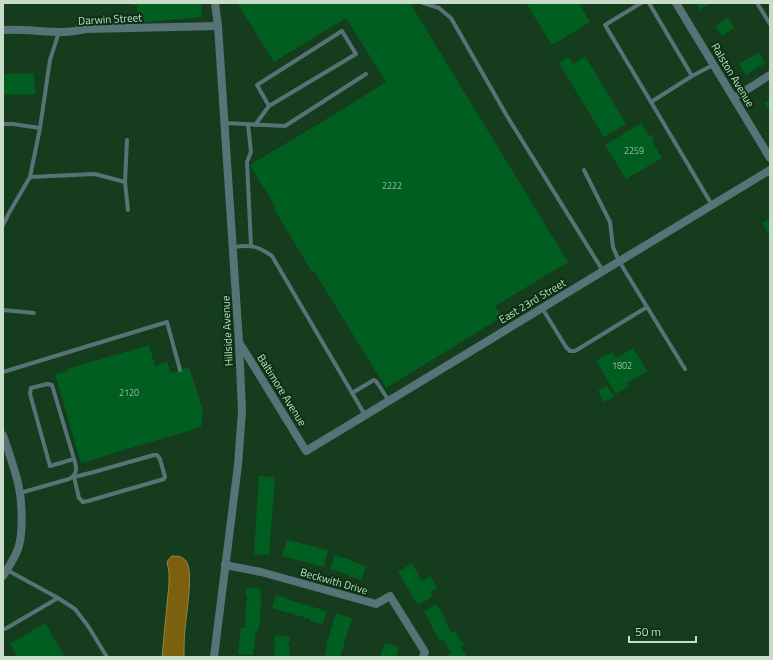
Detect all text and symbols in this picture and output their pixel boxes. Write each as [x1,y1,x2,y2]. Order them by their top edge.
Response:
street label: Darwin Street [78,9,142,29]
street label: Ralston Avenue [708,40,759,111]
house number: 2259 [624,144,644,157]
house number: 2222 [382,179,402,192]
street label: East 23rd Street [495,275,569,327]
street label: Hillside Avenue [217,295,237,367]
street label: Baltimore Avenue [253,351,311,429]
house number: 1802 [612,359,632,372]
house number: 2120 [119,386,139,399]
street label: Beckwith Drive [298,564,370,598]
scale bar [629,618,696,644]
text: 50 m [635,622,661,641]

